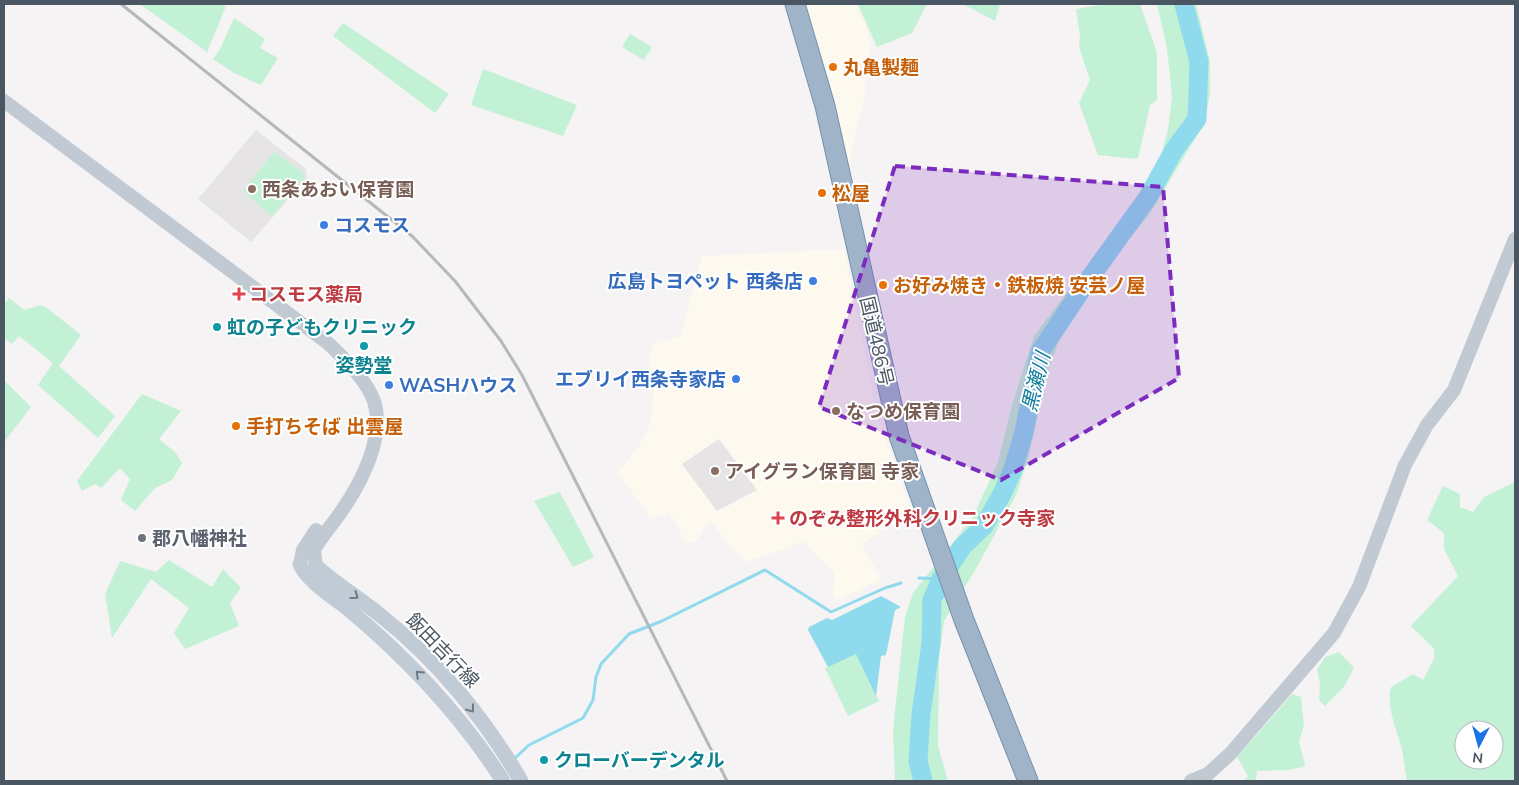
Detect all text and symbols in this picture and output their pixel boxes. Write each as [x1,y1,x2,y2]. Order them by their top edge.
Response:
place label: 丸亀製麺 [843,55,919,79]
marker: 丸亀製麺 [827,61,839,73]
place label: 西条あおい保育園 [262,177,414,201]
place label: 松屋 [832,181,870,205]
marker: 西条あおい保育園 [246,183,258,195]
marker: 松屋 [816,187,828,199]
place label: コスモス [334,213,410,237]
marker: コスモス [318,219,330,231]
place label: 広島トヨペット 西条店 [608,269,803,293]
place label: お好み焼き・鉄板焼 安芸ノ屋 [893,273,1145,297]
marker: 広島トヨペット 西条店 [807,275,819,287]
marker: お好み焼き・鉄板焼 安芸ノ屋 [877,279,889,291]
place label: コスモス薬局 [249,282,363,306]
marker: コスモス薬局 [233,288,245,300]
street label: 国道486号 [855,294,899,388]
place label: 虹の子どもクリニック [227,315,417,339]
marker: 虹の子どもクリニック [211,321,223,333]
marker: 姿勢堂 [358,340,370,352]
water label: 黒瀬川 [1016,348,1055,414]
place label: 姿勢堂 [335,353,393,377]
place label: エブリイ西条寺家店 [555,367,726,391]
place label: WASHハウス [399,373,517,397]
marker: エブリイ西条寺家店 [730,373,742,385]
marker: WASHハウス [383,379,395,391]
place label: なつめ保育園 [846,399,960,423]
marker: なつめ保育園 [830,405,842,417]
place label: 手打ちそば 出雲屋 [246,414,403,438]
marker: 手打ちそば 出雲屋 [230,420,242,432]
place label: アイグラン保育園 寺家 [725,459,919,483]
marker: アイグラン保育園 寺家 [709,465,721,477]
place label: のぞみ整形外科クリニック寺家 [789,506,1055,530]
marker: のぞみ整形外科クリニック寺家 [771,511,785,525]
place label: 郡八幡神社 [152,526,247,550]
marker: 郡八幡神社 [136,532,148,544]
one-way arrow [349,590,359,599]
street label: 飯田吉行線 [401,607,485,693]
one-way arrow [416,671,425,680]
one-way arrow [465,703,474,713]
north arrow [1454,720,1504,770]
place label: クローバーデンタル [554,748,725,772]
text: N [1471,748,1484,767]
marker: クローバーデンタル [538,754,550,766]

